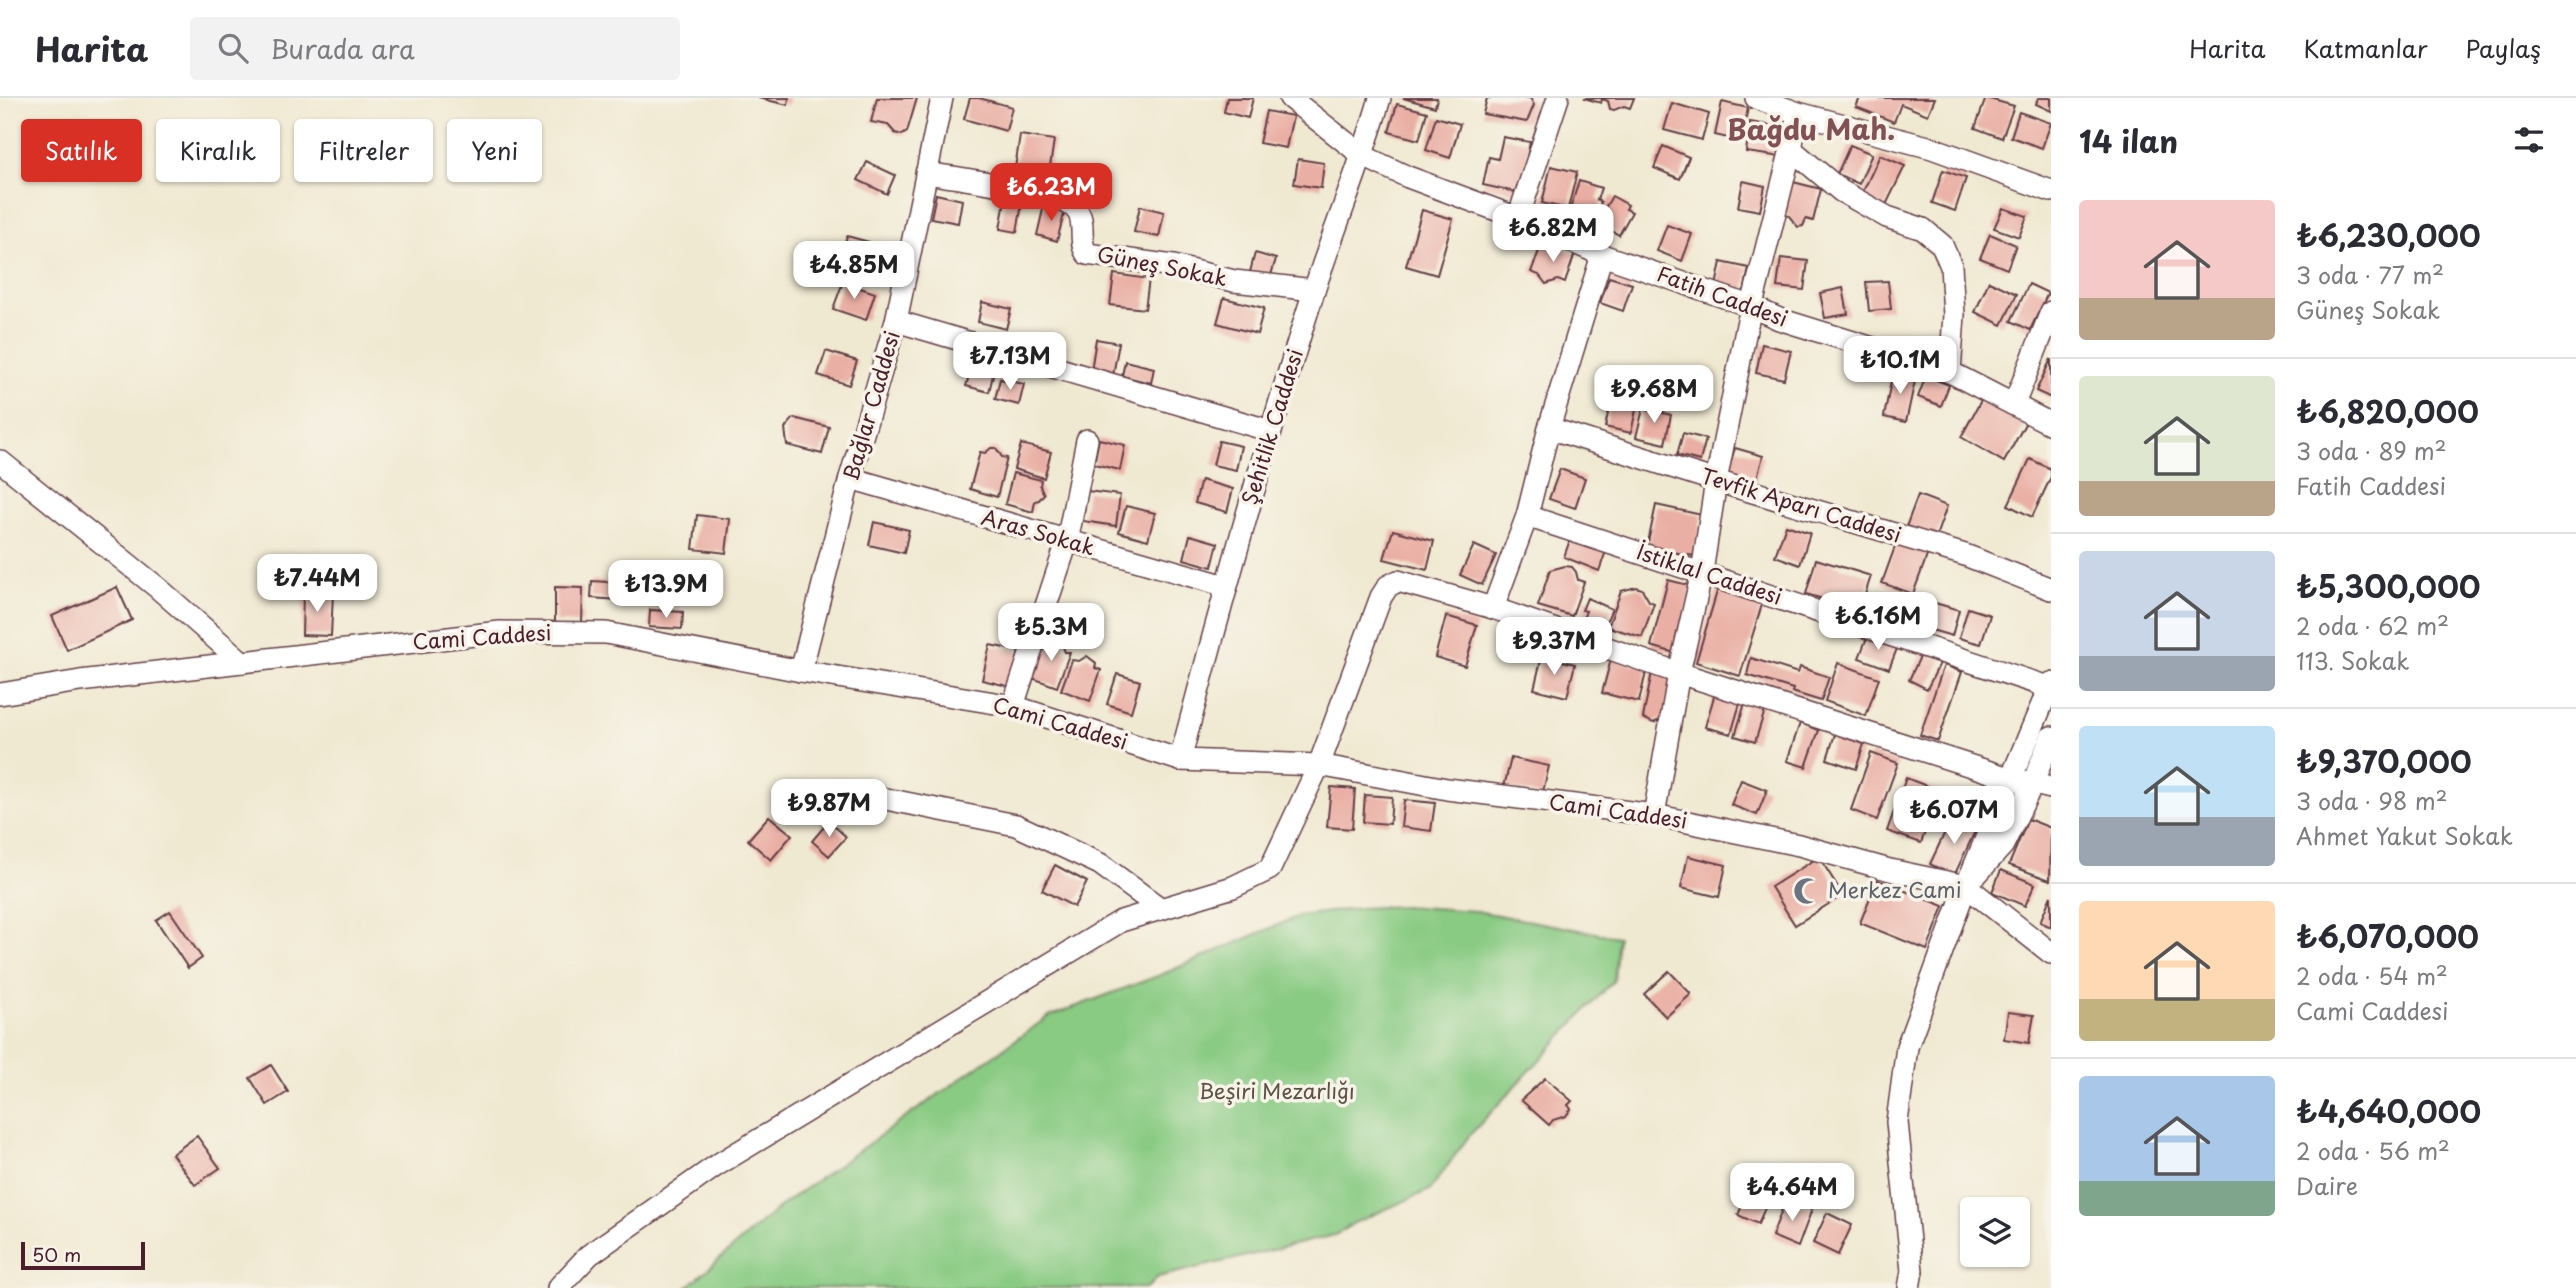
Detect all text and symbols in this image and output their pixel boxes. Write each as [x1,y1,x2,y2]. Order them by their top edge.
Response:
search box [190,17,680,80]
text: Harita [35,23,148,73]
icon: search [214,29,252,67]
text: Burada ara [270,29,415,68]
text: Harita [2189,30,2266,66]
text: Katmanlar [2304,30,2428,66]
text: Paylaş [2466,30,2541,66]
district label: Bağdu Mah. [1727,107,1895,150]
text: 14 ilan [2079,118,2178,163]
chip: Satılık [21,119,142,182]
chip: Kiralık [156,119,280,182]
chip: Filtreler [294,119,433,182]
chip: Yeni [447,119,542,182]
icon: filters [2510,121,2548,159]
pin: ₺6.23M [994,164,1108,223]
text: ₺6.23M [1006,168,1096,203]
pin: ₺6.82M [1496,204,1610,264]
text: ₺6.82M [1509,209,1597,244]
text: ₺6,230,000 [2296,212,2481,257]
icon: home [2135,228,2219,312]
street label: Güneş Sokak [1095,237,1230,293]
pin: ₺4.85M [797,242,911,301]
text: ₺4.85M [809,246,899,281]
street label: Fatih Caddesi [1653,257,1793,334]
text: 3 oda · 77 m² [2296,257,2444,292]
text: Güneş Sokak [2296,292,2440,327]
street label: Bağlar Caddesi [833,327,907,484]
pin: ₺7.13M [953,332,1067,392]
pin: ₺10.1M [1843,336,1957,396]
text: ₺7.13M [969,337,1051,372]
text: ₺10.1M [1860,341,1940,376]
street label: Şehitlik Caddesi [1232,345,1310,508]
pin: ₺9.68M [1597,366,1711,425]
text: ₺9.68M [1610,370,1698,405]
text: ₺6,820,000 [2296,388,2479,433]
icon: home [2135,404,2219,488]
text: 3 oda · 89 m² [2296,433,2447,468]
street label: Tevfik Aparı Caddesi [1698,458,1906,550]
text: Fatih Caddesi [2296,468,2446,503]
street label: Aras Sokak [978,500,1099,563]
street label: İstiklal Caddesi [1633,535,1786,612]
pin: ₺7.44M [260,554,374,614]
text: ₺7.44M [273,559,361,594]
pin: ₺13.9M [609,560,723,620]
text: ₺5,300,000 [2296,563,2481,608]
text: ₺13.9M [624,565,708,600]
icon: home [2135,579,2219,663]
pin: ₺6.16M [1821,592,1935,652]
text: ₺6.16M [1835,597,1921,632]
pin: ₺5.3M [1002,603,1100,663]
text: ₺5.3M [1014,608,1088,643]
text: 2 oda · 62 m² [2296,608,2449,643]
street label: Cami Caddesi [411,615,552,657]
pin: ₺9.37M [1497,618,1611,677]
text: ₺9.37M [1512,622,1596,657]
text: 113. Sokak [2296,643,2409,678]
street label: Cami Caddesi [989,688,1132,757]
text: ₺9,370,000 [2296,738,2472,783]
icon: home [2135,754,2219,838]
pin: ₺9.87M [772,780,886,839]
text: 3 oda · 98 m² [2296,783,2448,818]
text: ₺9.87M [787,784,871,819]
street label: Cami Caddesi [1547,784,1689,836]
pin: ₺6.07M [1897,786,2011,846]
text: ₺6.07M [1909,791,1999,826]
text: Ahmet Yakut Sokak [2296,818,2513,853]
place label: Merkez Cami [1828,873,1962,905]
mosque icon: Merkez Cami [1792,876,1822,906]
text: ₺6,070,000 [2296,913,2479,958]
icon: home [2135,929,2219,1013]
text: 2 oda · 54 m² [2296,958,2448,993]
text: Cami Caddesi [2296,993,2449,1028]
park label: Beşiri Mezarlığı [1199,1074,1355,1106]
text: ₺4,640,000 [2296,1088,2481,1133]
icon: home [2135,1104,2219,1188]
text: 2 oda · 56 m² [2296,1133,2450,1168]
pin: ₺4.64M [1735,1164,1849,1223]
text: ₺4.64M [1746,1168,1838,1203]
text: Daire [2296,1168,2358,1203]
map controls [1960,1197,2030,1267]
button: layers [1960,1197,2030,1267]
scale bar [21,1239,145,1271]
text: 50 m [32,1240,81,1268]

